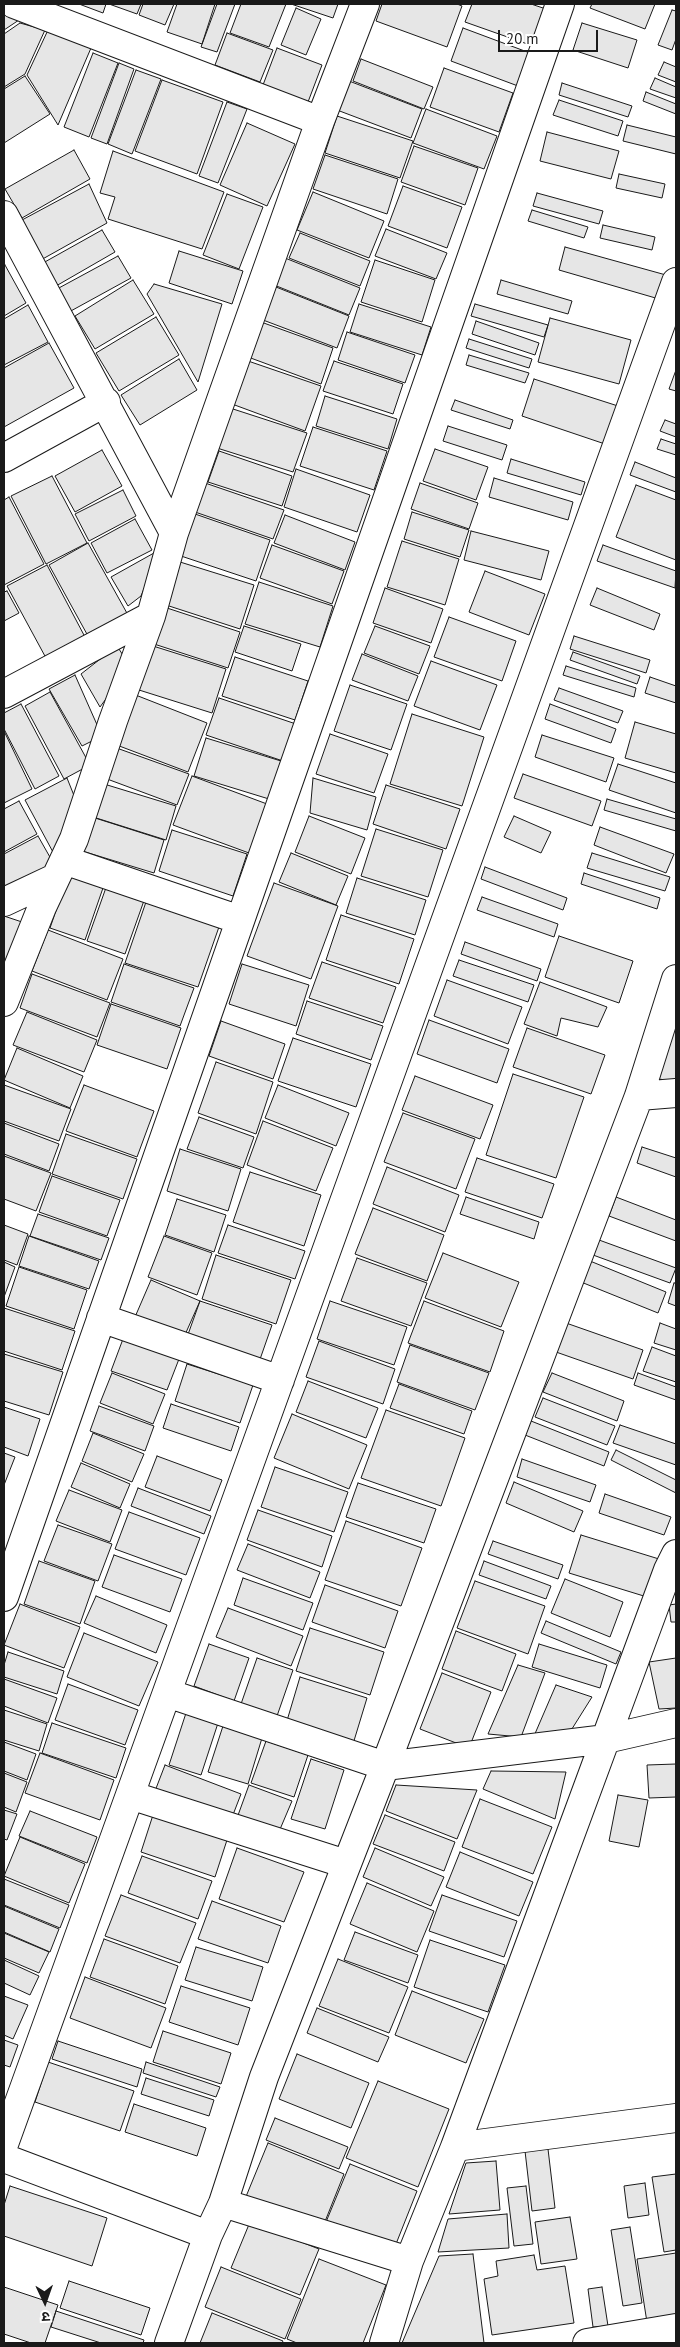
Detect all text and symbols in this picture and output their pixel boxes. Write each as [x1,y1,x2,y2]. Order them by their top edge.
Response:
scale bar [500,20,600,52]
text: 20 m [506,29,539,48]
north arrow [20,2277,70,2327]
text: उ [41,2308,50,2326]

